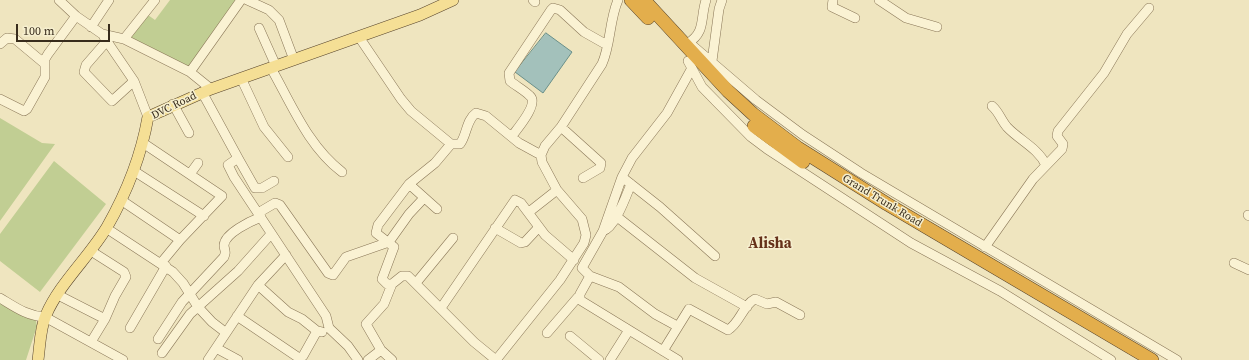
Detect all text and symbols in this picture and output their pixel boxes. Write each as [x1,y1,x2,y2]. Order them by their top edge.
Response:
scale bar [18,16,112,42]
text: 100 m [23,23,55,39]
street label: DVC Road [149,89,199,123]
street label: Grand Trunk Road [840,172,924,230]
district label: Alisha [748,235,792,253]

